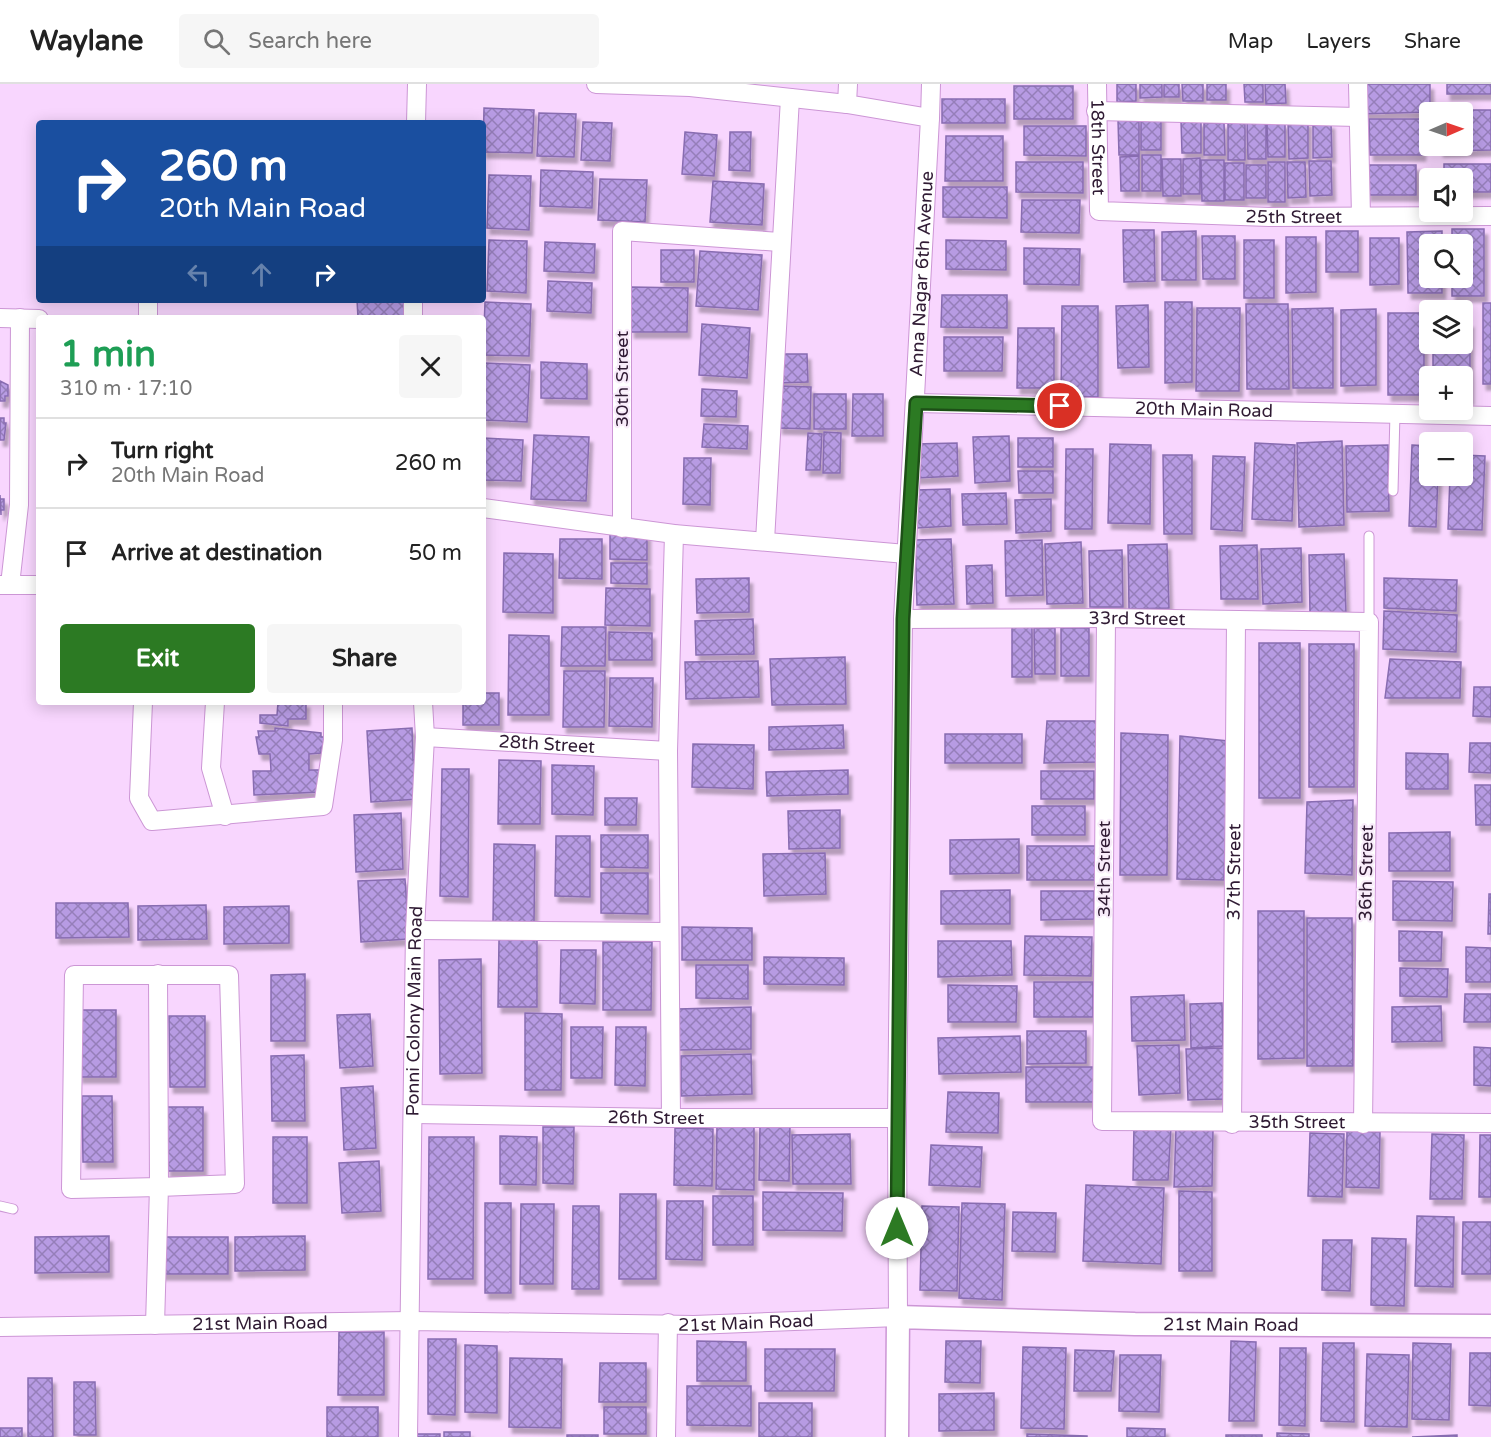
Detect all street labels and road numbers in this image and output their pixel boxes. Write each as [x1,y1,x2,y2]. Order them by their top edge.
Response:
street label: 18th Street [1086,98,1110,196]
street label: Anna Nagar 6th Avenue [905,170,938,377]
street label: 25th Street [1245,205,1342,228]
street label: 30th Street [611,331,633,427]
street label: 20th Main Road [1135,397,1273,422]
street label: 33rd Street [1089,607,1186,630]
street label: 28th Street [498,730,596,758]
street label: 34th Street [1093,821,1115,917]
street label: 37th Street [1223,823,1245,920]
street label: 36th Street [1354,824,1378,921]
street label: Ponni Colony Main Road [401,905,427,1117]
street label: 26th Street [607,1106,704,1129]
street label: 35th Street [1249,1111,1345,1133]
street label: 21st Main Road [678,1309,814,1336]
street label: 21st Main Road [192,1311,328,1335]
street label: 21st Main Road [1163,1313,1299,1336]

